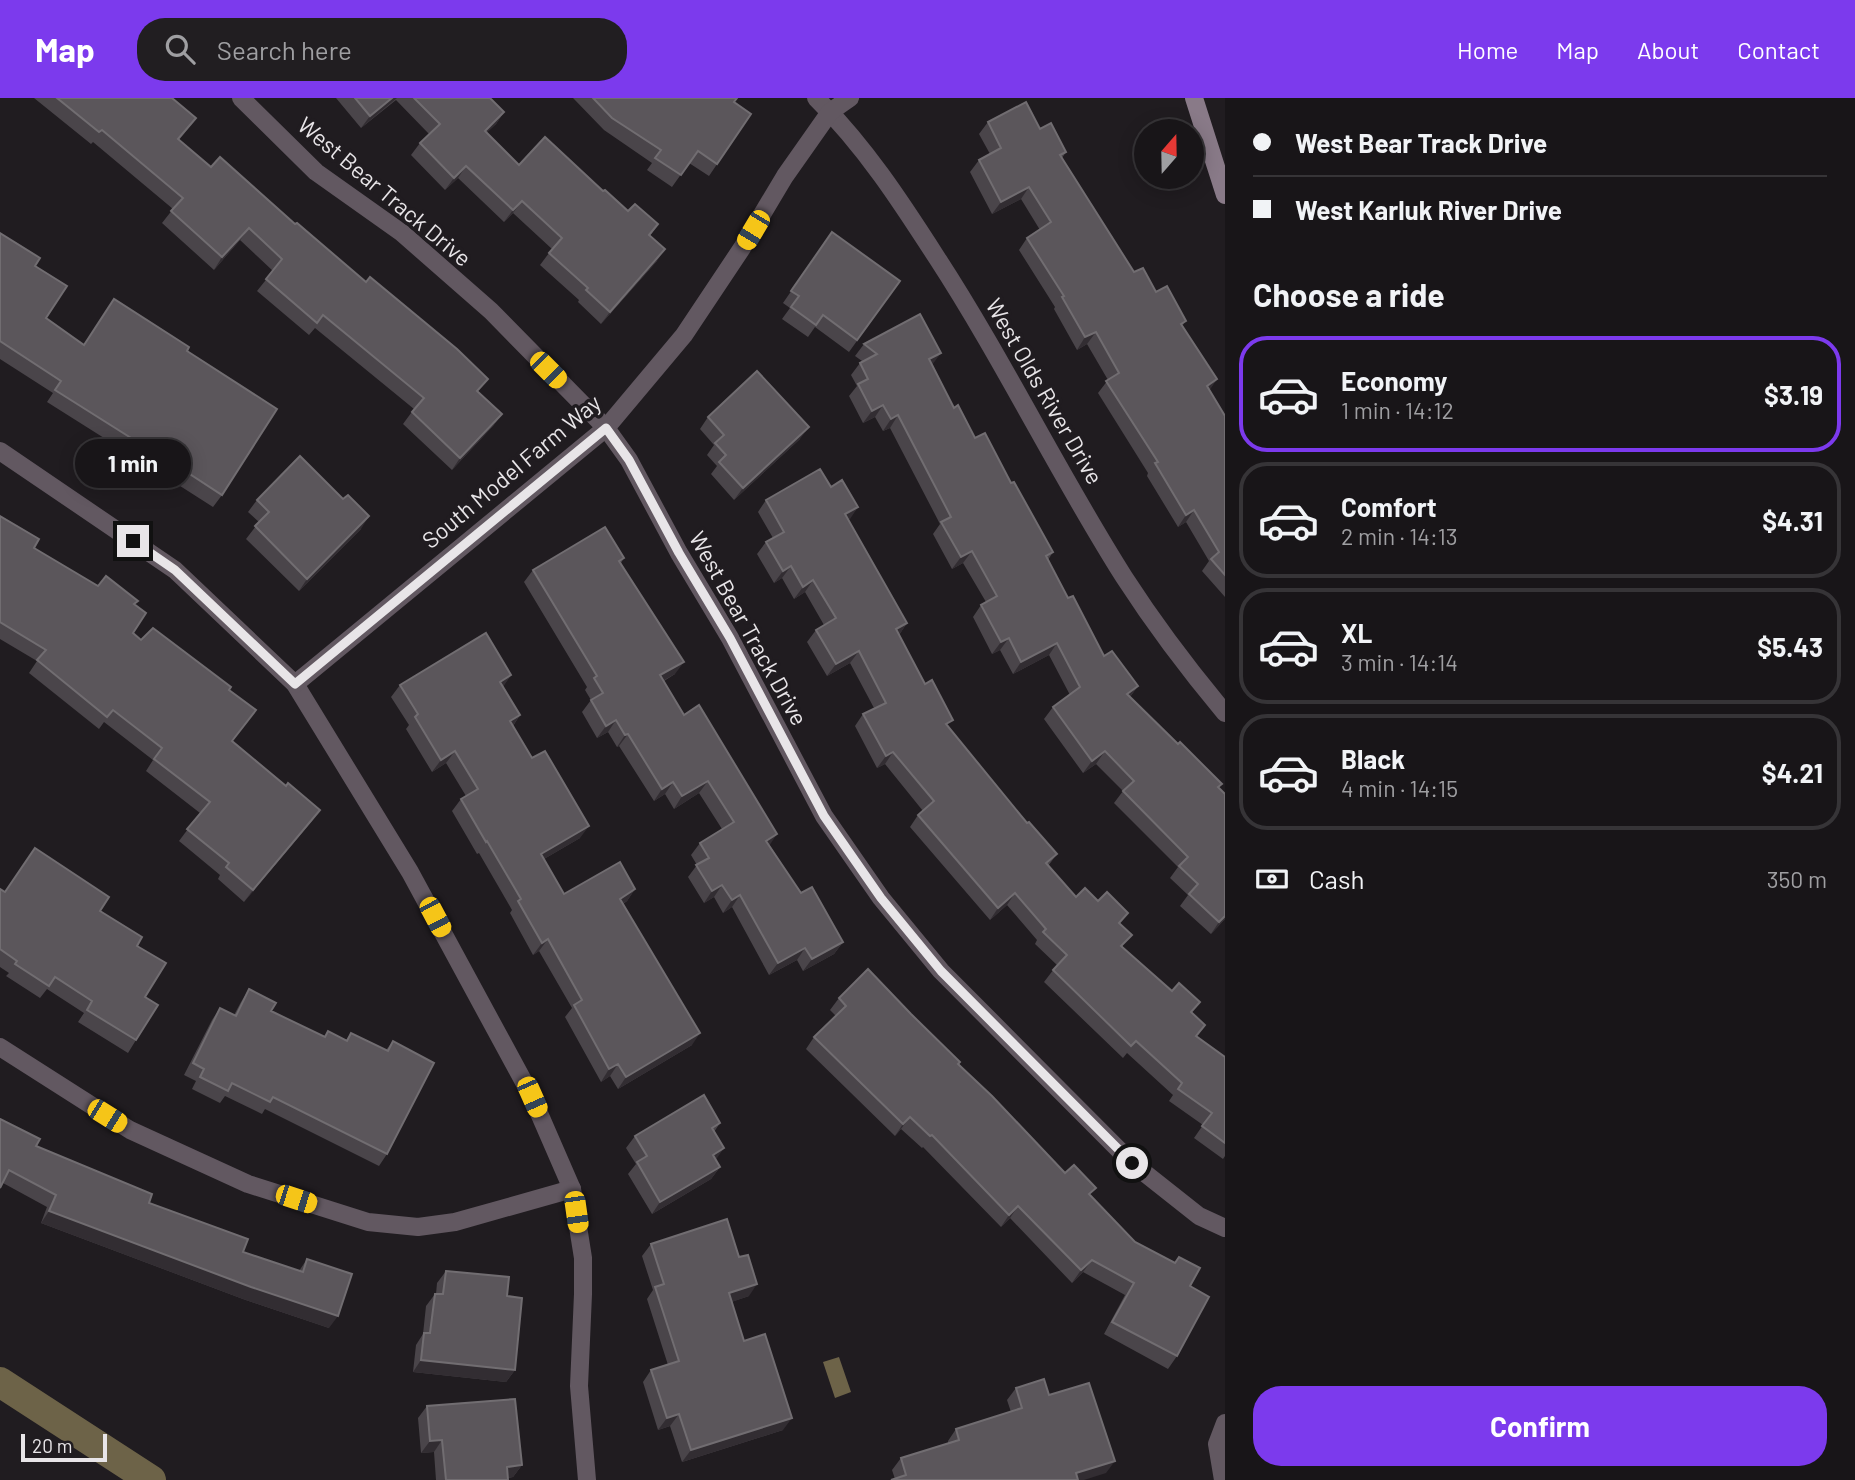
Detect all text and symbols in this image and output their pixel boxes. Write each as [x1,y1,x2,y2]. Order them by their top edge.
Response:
search box [137,18,627,81]
text: Map [35,29,95,69]
icon: search [161,30,199,68]
text: Search here [217,34,352,65]
text: Home [1457,35,1518,64]
text: Map [1556,35,1599,64]
text: About [1637,35,1699,64]
text: Contact [1737,35,1820,64]
street label: West Bear Track Drive [293,110,477,272]
north arrow [1134,119,1204,189]
map controls [1134,119,1204,189]
text: West Bear Track Drive [1295,127,1547,158]
text: West Karluk River Drive [1295,194,1562,225]
car [734,207,773,253]
text: Choose a ride [1253,275,1445,313]
street label: West Olds River Drive [980,293,1110,489]
car [526,348,571,392]
icon: car [1257,363,1320,426]
text: Economy [1341,365,1447,396]
text: $3.19 [1764,379,1823,410]
street label: South Model Farm Way [416,388,606,554]
text: 1 min · 14:12 [1341,396,1454,424]
callout: 1 min [75,440,191,488]
text: 1 min [108,449,158,477]
icon: car [1257,489,1320,552]
text: Comfort [1341,491,1437,522]
text: $4.31 [1762,505,1823,536]
text: 2 min · 14:13 [1341,522,1458,550]
route end [117,525,149,557]
street label: West Bear Track Drive [684,526,814,730]
icon: car [1257,615,1320,678]
text: XL [1341,617,1372,648]
text: $5.43 [1757,631,1823,662]
text: 3 min · 14:14 [1341,648,1458,676]
icon: car [1257,741,1320,804]
text: Black [1341,743,1405,774]
text: $4.21 [1762,757,1823,788]
text: 4 min · 14:15 [1341,774,1458,802]
icon: cash [1253,860,1291,898]
text: Cash [1309,863,1364,894]
text: 350 m [1767,865,1827,893]
car [416,894,455,940]
car [514,1074,551,1120]
car [84,1096,131,1136]
route start [1116,1147,1148,1179]
car [273,1183,320,1215]
car [563,1190,590,1234]
button: Confirm [1253,1386,1827,1466]
scale bar [21,1431,107,1463]
text: 20 m [32,1434,72,1457]

